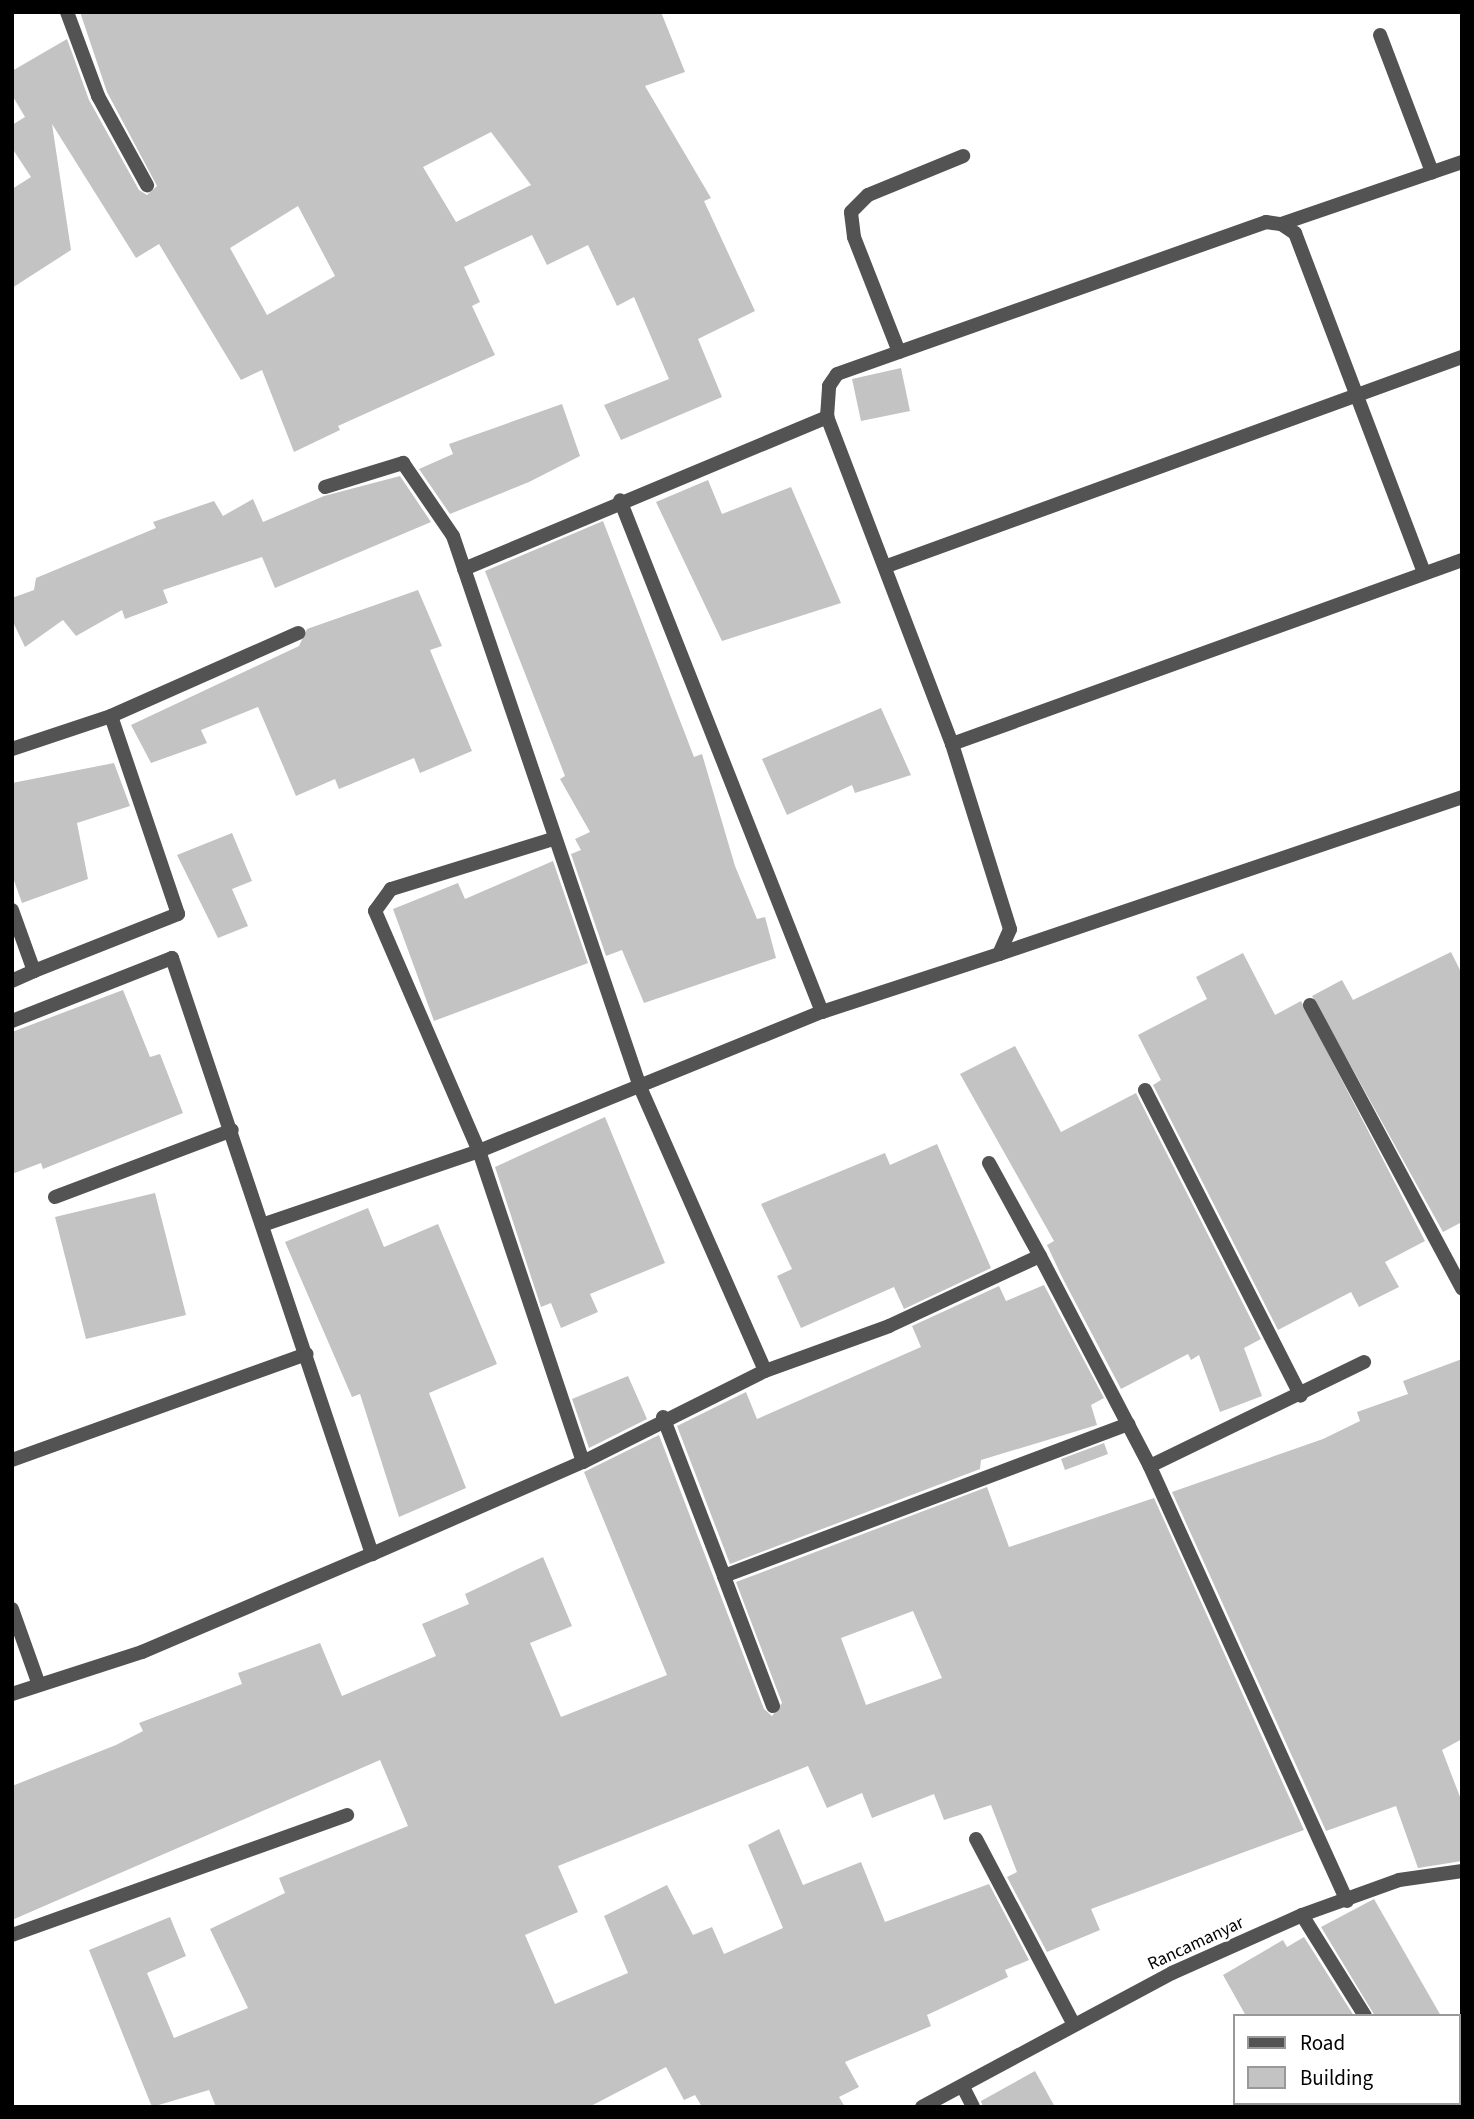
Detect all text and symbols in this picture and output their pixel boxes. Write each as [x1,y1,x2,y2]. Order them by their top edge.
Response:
street label: Rancamanyar [1145,1912,1247,1976]
legend [1232,2014,1460,2105]
text: Road [1300,2028,1345,2058]
text: Building [1300,2063,1373,2093]

